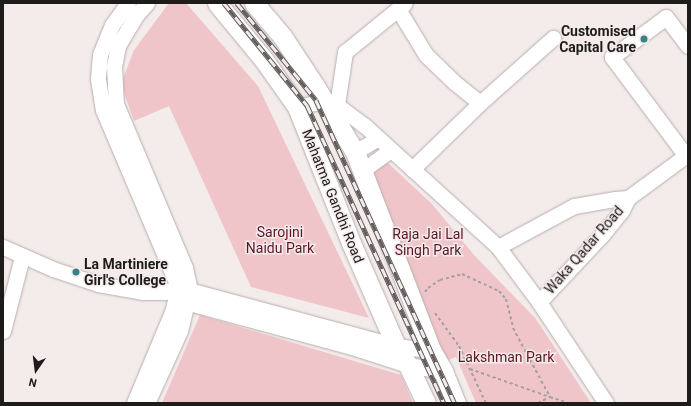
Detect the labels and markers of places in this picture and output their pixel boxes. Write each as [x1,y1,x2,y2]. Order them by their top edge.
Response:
place label: Customised Capital Care [559,23,636,56]
marker: Customised Capital Care [639,34,649,44]
place label: La Martiniere Girl's College [84,256,168,288]
marker: La Martiniere Girl's College [71,267,81,277]

